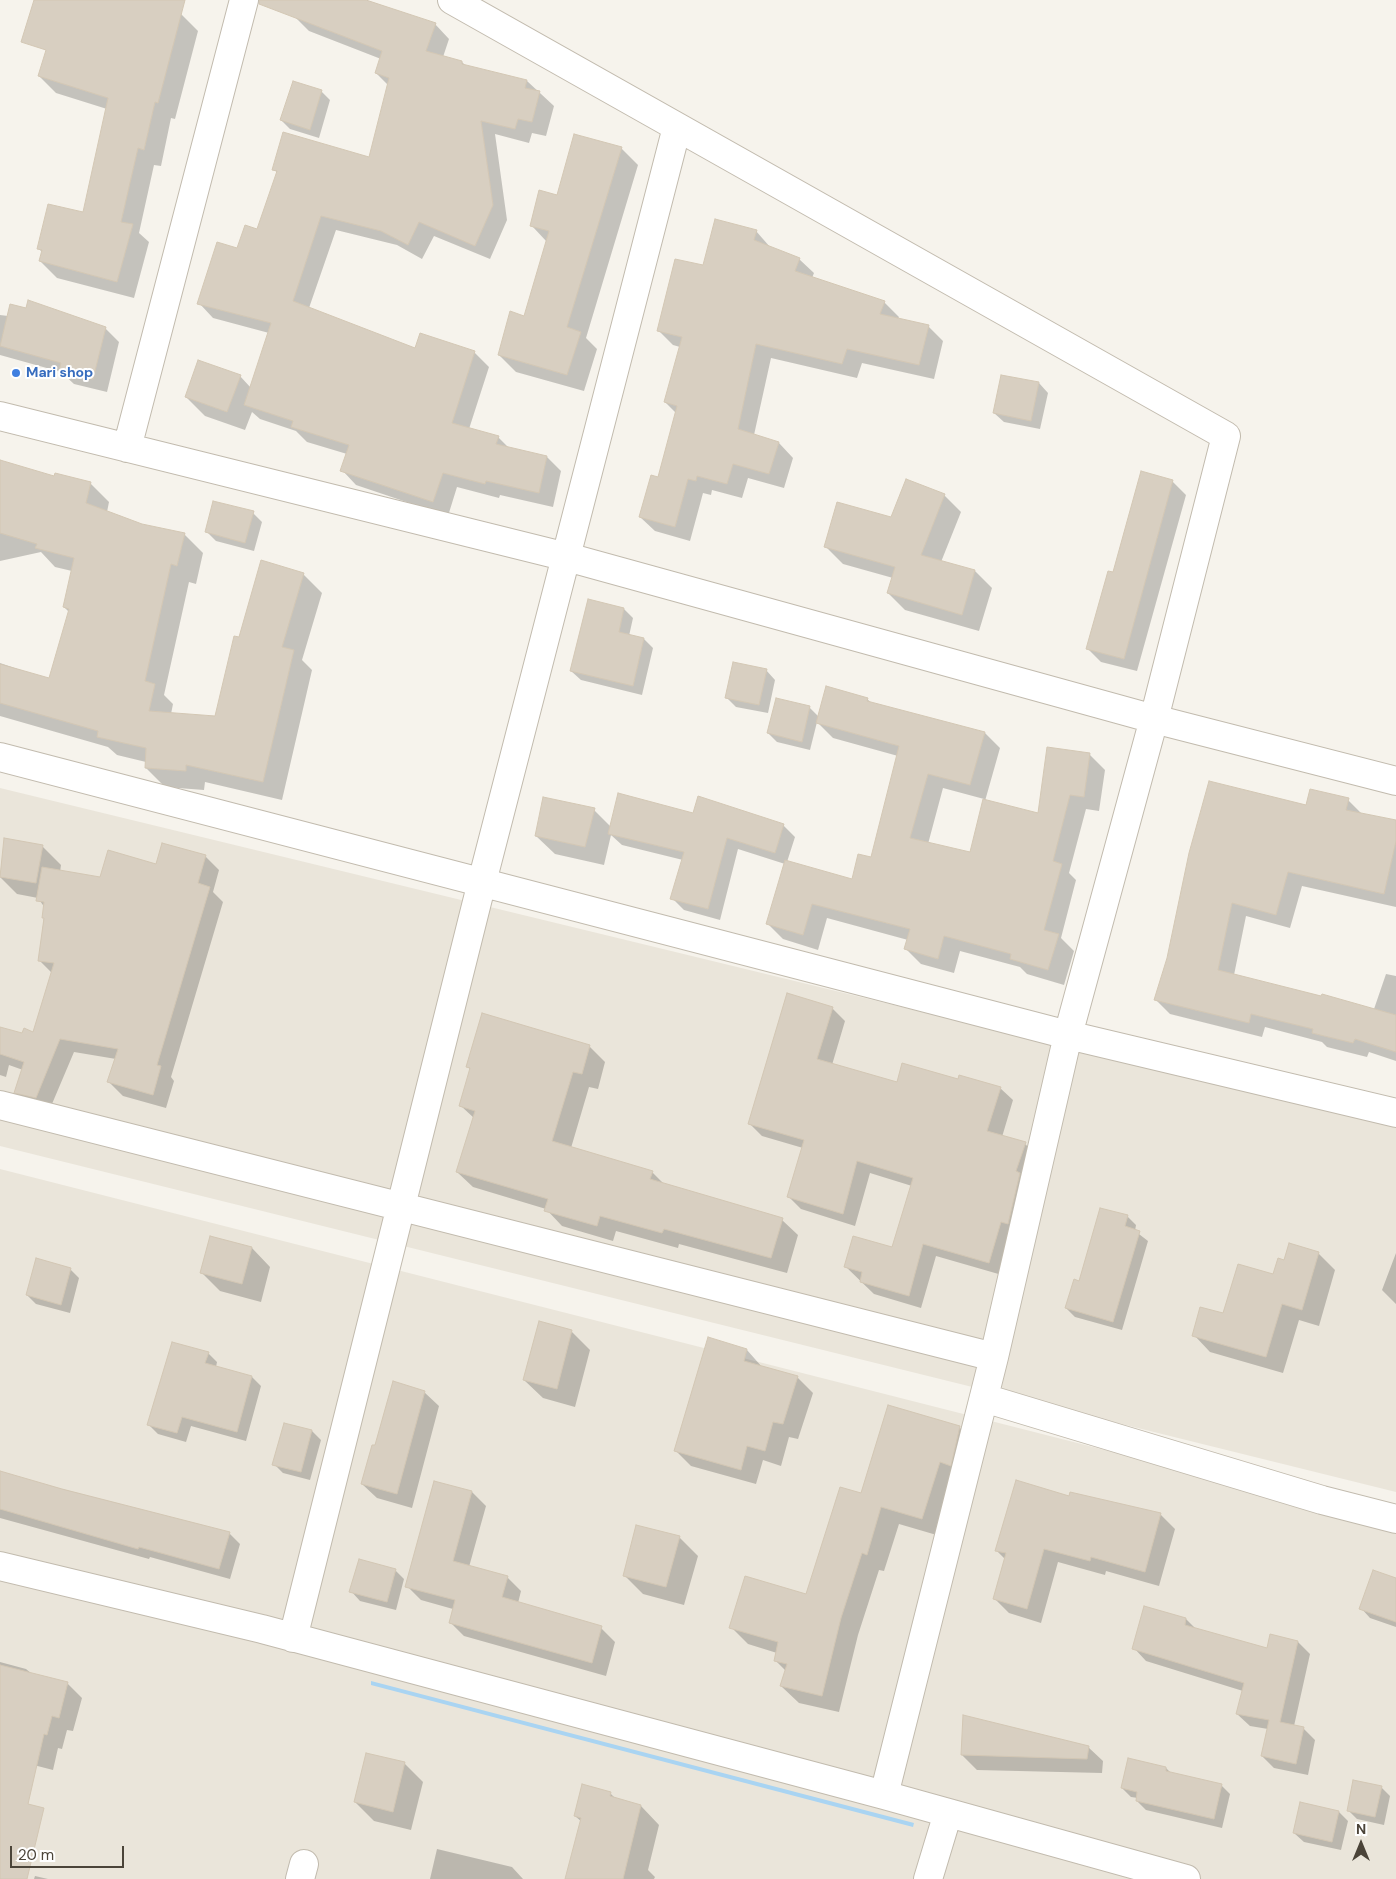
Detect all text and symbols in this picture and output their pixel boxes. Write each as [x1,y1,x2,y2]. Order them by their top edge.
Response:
place label: Mari shop [26,365,93,381]
marker: Mari shop [10,367,22,379]
north arrow [1336,1819,1386,1869]
text: N [1356,1820,1366,1838]
scale bar [12,1836,126,1868]
text: 20 m [18,1845,54,1865]

